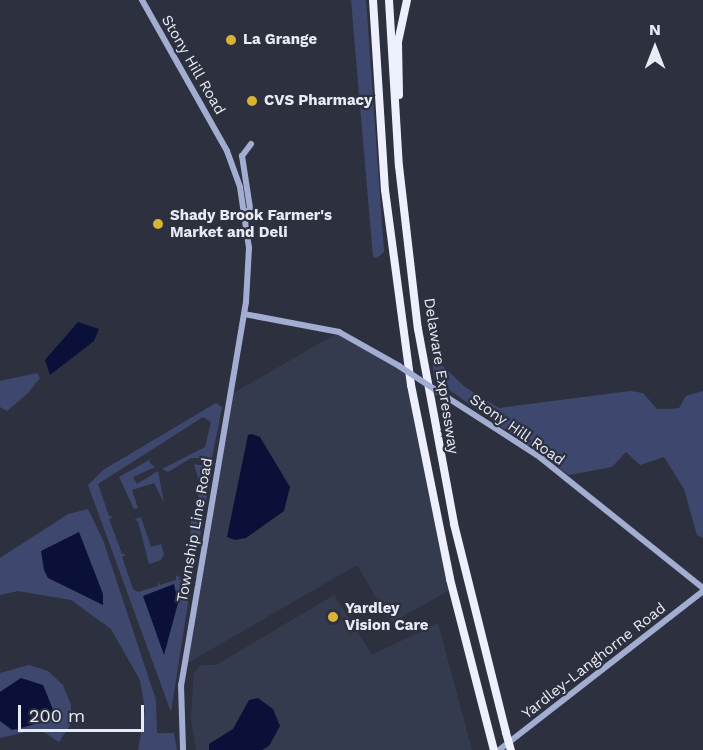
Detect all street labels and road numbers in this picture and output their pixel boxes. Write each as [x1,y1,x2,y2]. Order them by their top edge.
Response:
street label: Stony Hill Road [157,12,229,118]
street label: Delaware Expressway [420,297,462,455]
street label: Stony Hill Road [466,390,568,470]
street label: Township Line Road [173,456,217,604]
street label: Yardley-Langhorne Road [518,599,670,723]

